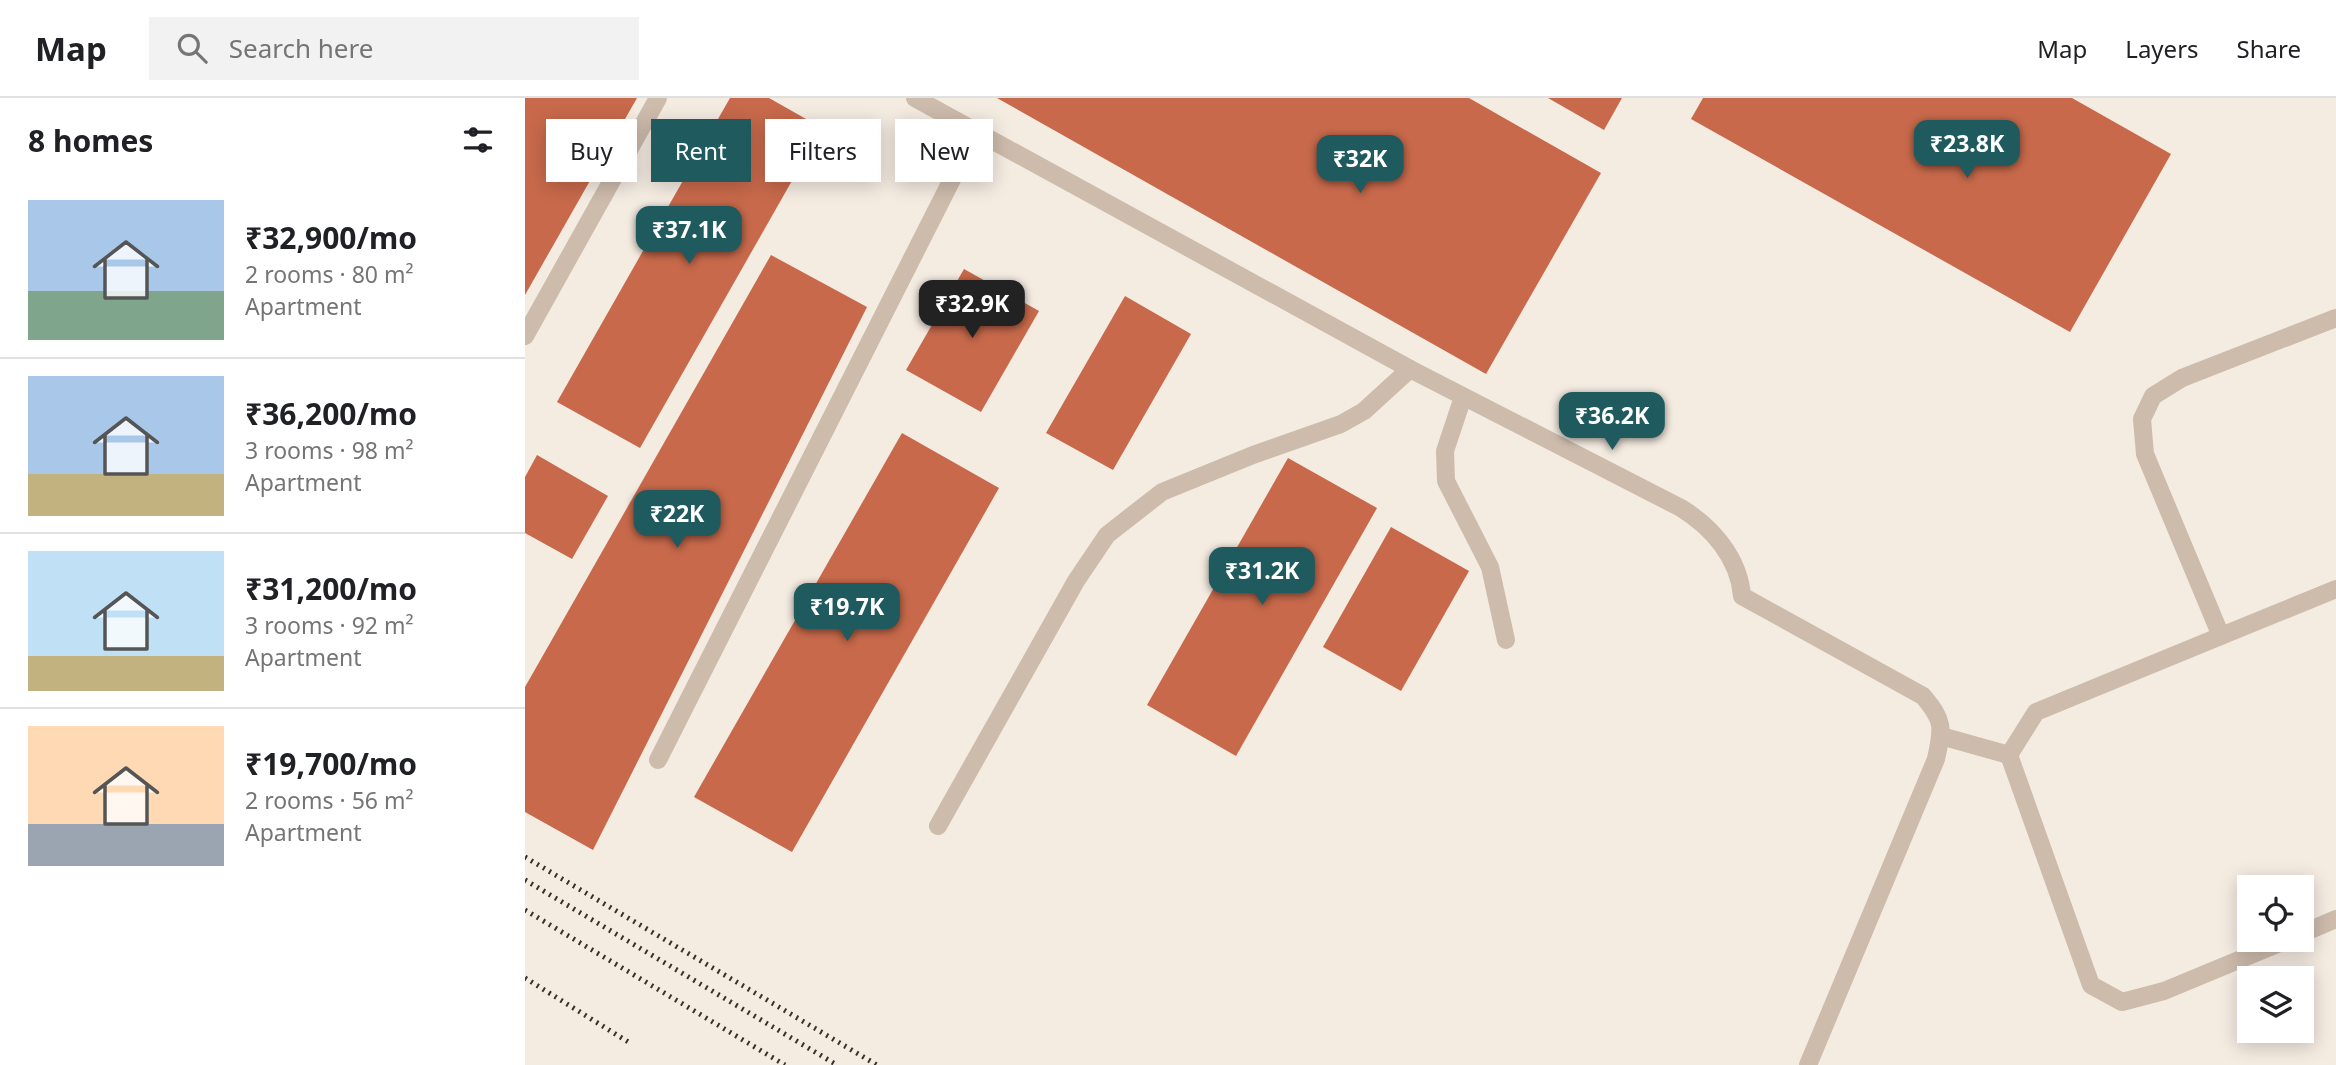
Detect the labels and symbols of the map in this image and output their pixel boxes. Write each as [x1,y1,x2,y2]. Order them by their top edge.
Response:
pin: ₹23.8K [1910,120,2024,180]
pin: ₹32K [1319,136,1401,195]
pin: ₹37.1K [632,206,746,266]
pin: ₹32.9K [915,280,1029,340]
pin: ₹36.2K [1555,392,1669,452]
pin: ₹22K [636,490,718,550]
pin: ₹31.2K [1205,547,1319,607]
pin: ₹19.7K [790,584,904,643]

